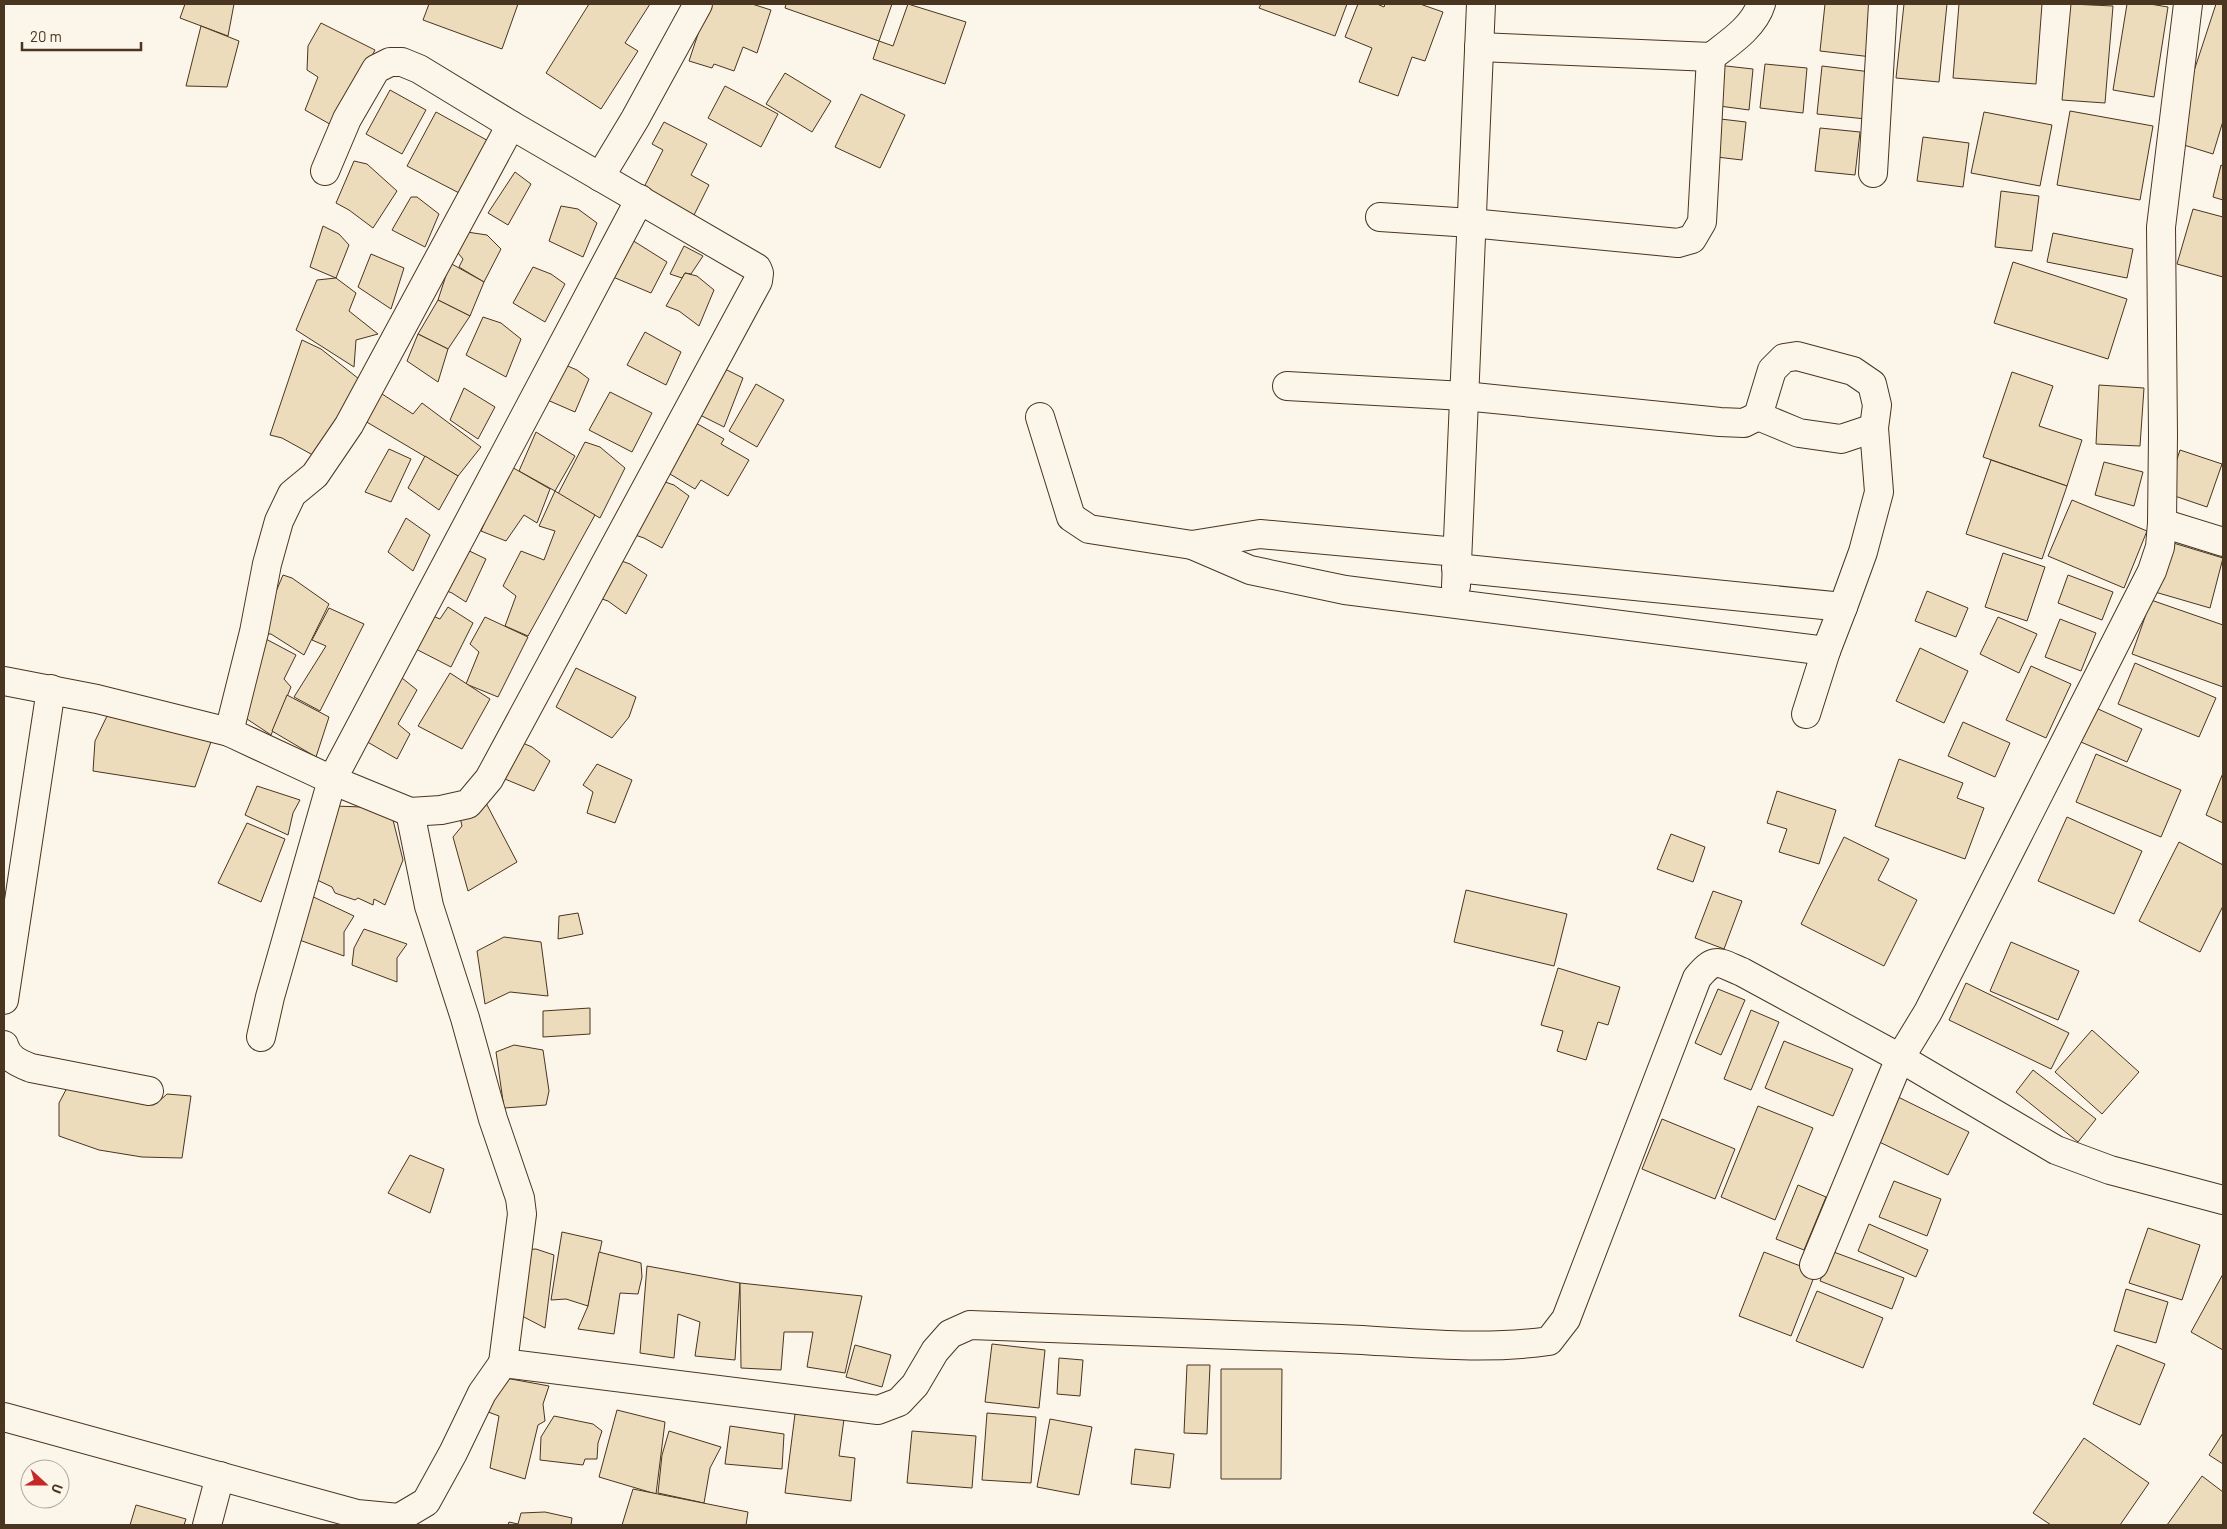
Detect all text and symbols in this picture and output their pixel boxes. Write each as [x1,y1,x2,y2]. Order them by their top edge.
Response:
scale bar [22,20,141,52]
text: 20 m [30,27,62,45]
north arrow [20,1459,70,1509]
text: U [48,1482,67,1496]

